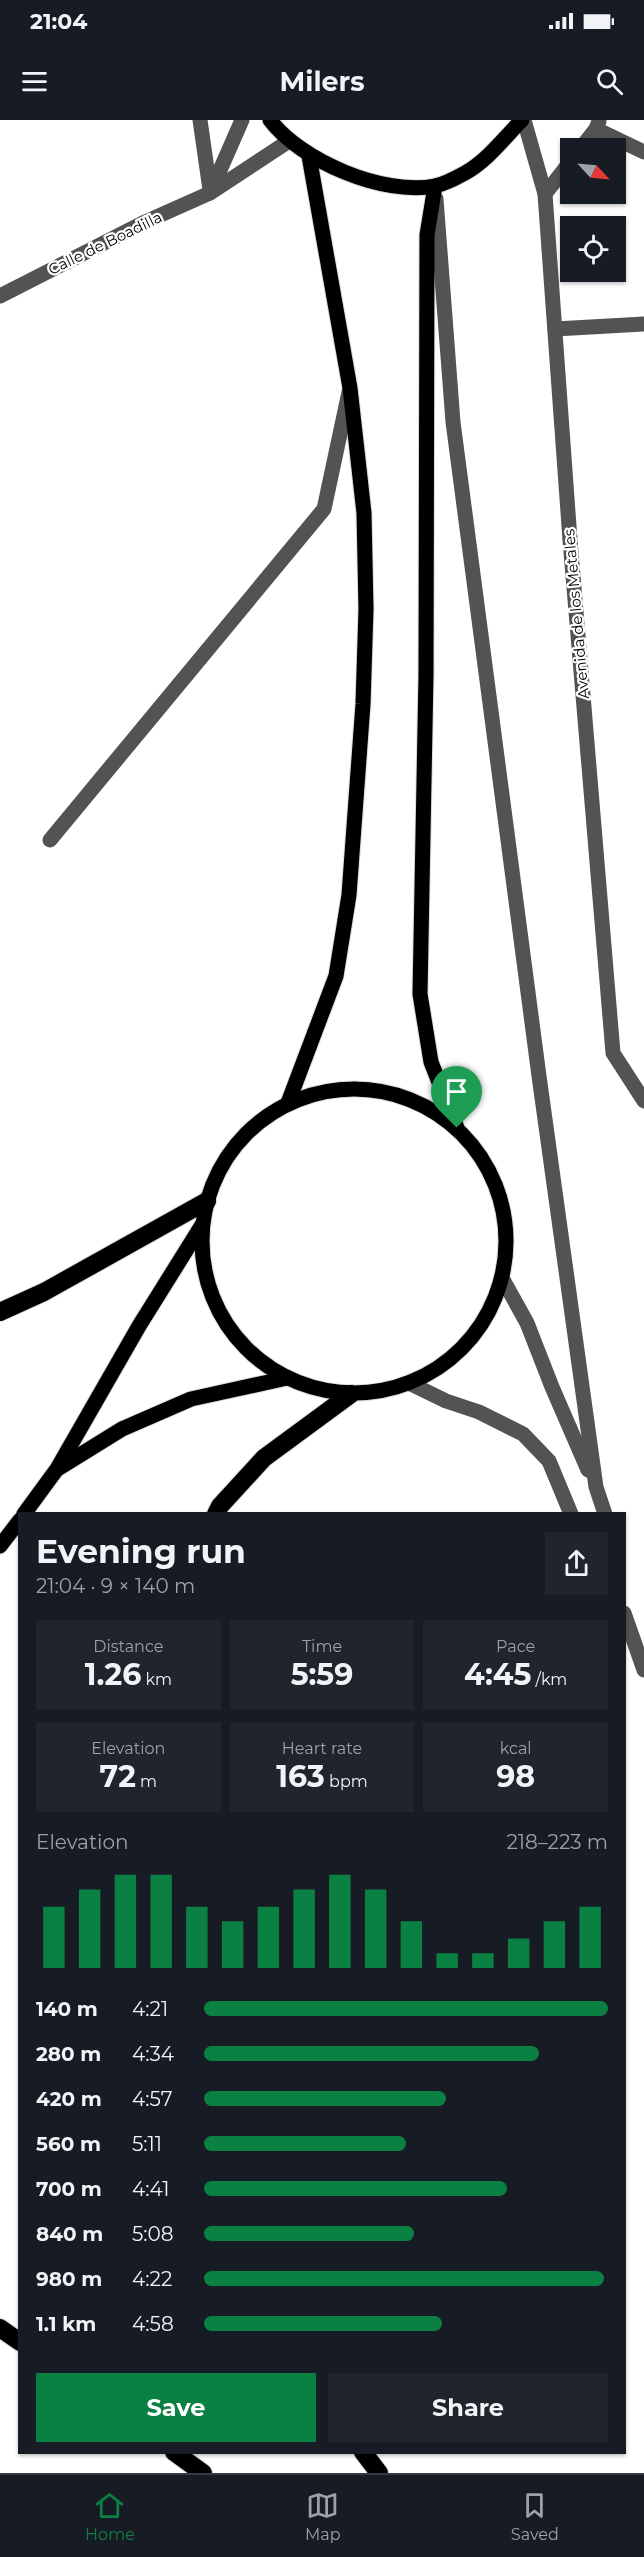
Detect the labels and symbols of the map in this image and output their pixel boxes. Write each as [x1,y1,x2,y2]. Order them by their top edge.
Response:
north arrow [560,138,626,204]
street label: Calle de Boadilla [45,207,165,279]
street label: Avenida de los Metales [559,528,593,700]
pin [431,1066,482,1128]

